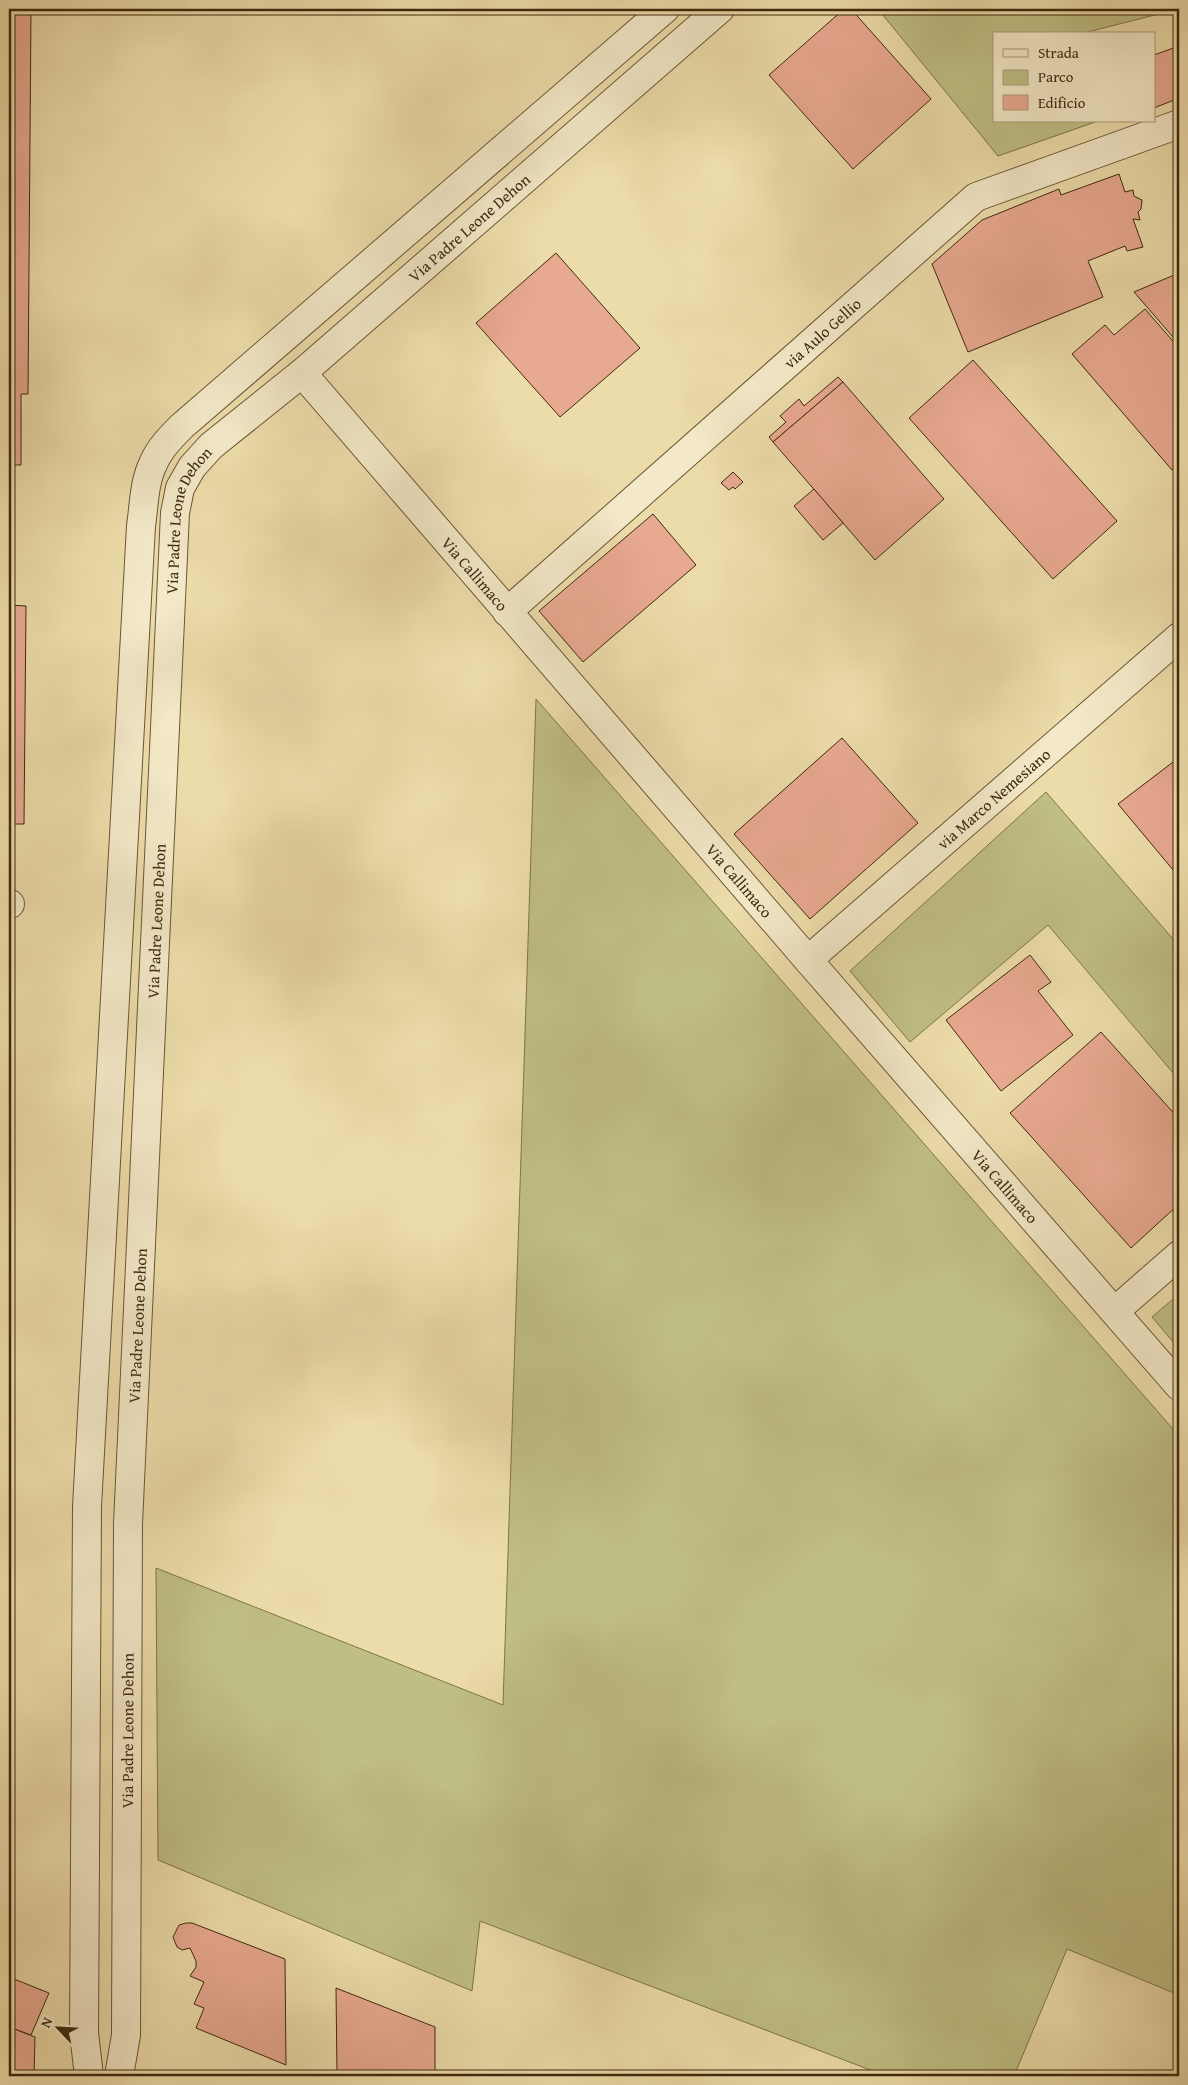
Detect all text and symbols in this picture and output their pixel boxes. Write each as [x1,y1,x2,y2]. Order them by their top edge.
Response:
legend [993,32,1156,122]
text: Strada [1038,42,1079,63]
text: Parco [1038,66,1074,87]
text: Edificio [1038,92,1086,113]
street label: Via Padre Leone Dehon [403,167,536,287]
street label: via Aulo Gellio [778,292,866,374]
street label: Via Padre Leone Dehon [159,441,217,595]
street label: Via Callimaco [436,531,514,616]
street label: via Marco Nemesiano [932,742,1056,855]
street label: Via Callimaco [700,838,778,923]
street label: Via Padre Leone Dehon [140,843,172,999]
street label: Via Callimaco [966,1144,1044,1229]
street label: Via Padre Leone Dehon [122,1248,153,1404]
street label: Via Padre Leone Dehon [115,1653,139,1808]
north arrow [32,2002,82,2052]
text: N [35,2013,58,2031]

